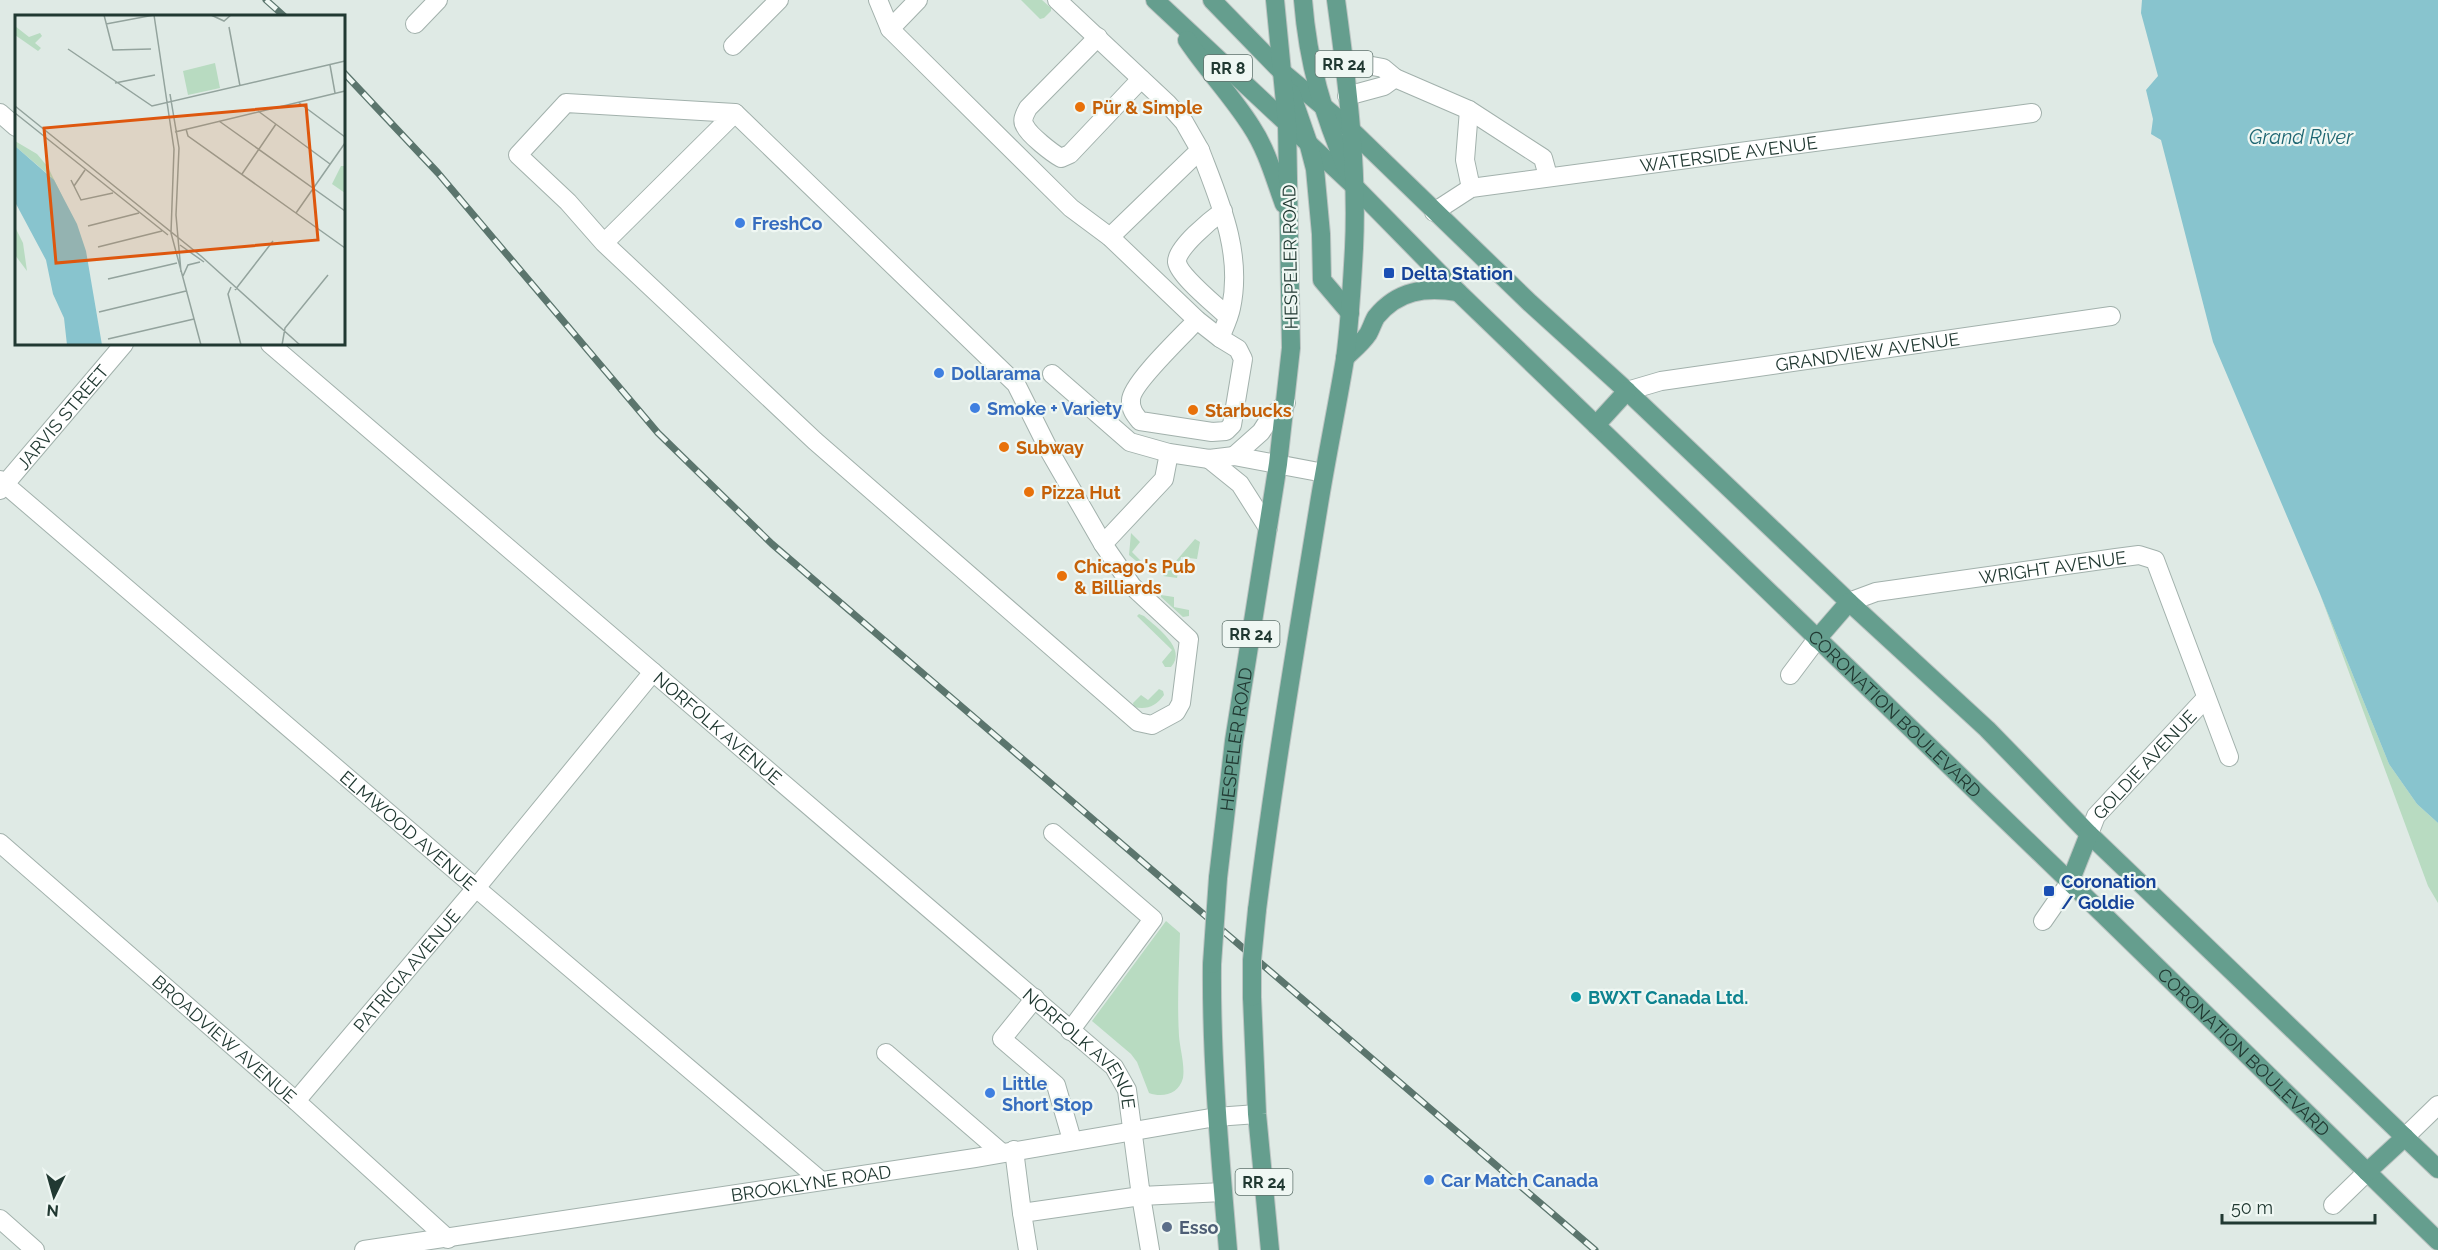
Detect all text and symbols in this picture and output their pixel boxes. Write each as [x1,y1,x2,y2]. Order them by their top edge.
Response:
inset map [15,15,345,345]
road number: RR 24 [1316,51,1372,77]
road number: RR 8 [1204,55,1252,81]
place label: Pür & Simple [1092,97,1203,118]
marker: Pür & Simple [1073,100,1087,114]
water label: Grand River [2249,125,2354,149]
street label: WATERSIDE AVENUE [1639,131,1818,176]
street label: HESPELER ROAD [1278,184,1302,330]
place label: FreshCo [752,213,822,234]
marker: FreshCo [733,216,747,230]
place label: Delta Station [1401,263,1513,284]
marker: Delta Station [1382,266,1396,280]
street label: GRANDVIEW AVENUE [1774,328,1961,375]
street label: JARVIS STREET [12,360,112,473]
place label: Dollarama [951,363,1041,384]
marker: Dollarama [932,366,946,380]
place label: Smoke + Variety [987,398,1122,419]
place label: Starbucks [1205,400,1292,421]
marker: Smoke + Variety [968,401,982,415]
marker: Starbucks [1186,403,1200,417]
place label: Subway [1016,437,1084,458]
marker: Subway [997,440,1011,454]
place label: Pizza Hut [1041,482,1121,503]
marker: Pizza Hut [1022,485,1036,499]
street label: WRIGHT AVENUE [1977,546,2127,588]
place label: Chicago's Pub & Billiards [1074,556,1195,598]
marker: Chicago's Pub & Billiards [1055,569,1069,583]
road number: RR 24 [1222,621,1280,647]
street label: CORONATION BOULEVARD [1804,625,1986,802]
street label: HESPELER ROAD [1215,666,1256,812]
street label: NORFOLK AVENUE [650,667,786,788]
street label: GOLDIE AVENUE [2088,705,2200,823]
street label: ELMWOOD AVENUE [336,766,481,894]
place label: Coronation / Goldie [2061,871,2156,913]
marker: Coronation / Goldie [2042,884,2056,898]
street label: PATRICIA AVENUE [349,905,464,1036]
street label: CORONATION BOULEVARD [2154,963,2334,1140]
street label: BROADVIEW AVENUE [148,970,301,1107]
street label: NORFOLK AVENUE [1019,983,1140,1110]
place label: BWXT Canada Ltd. [1588,987,1748,1008]
marker: BWXT Canada Ltd. [1569,990,1583,1004]
place label: Little Short Stop [1002,1073,1093,1115]
marker: Little Short Stop [983,1086,997,1100]
street label: BROOKLYNE ROAD [729,1160,893,1205]
north arrow [24,1166,84,1226]
road number: RR 24 [1236,1169,1292,1195]
place label: Car Match Canada [1441,1170,1598,1191]
marker: Car Match Canada [1422,1173,1436,1187]
scale bar [2222,1187,2375,1225]
text: 50 m [2231,1197,2273,1218]
text: N [46,1200,60,1220]
place label: Esso [1179,1217,1219,1238]
marker: Esso [1160,1220,1174,1234]

